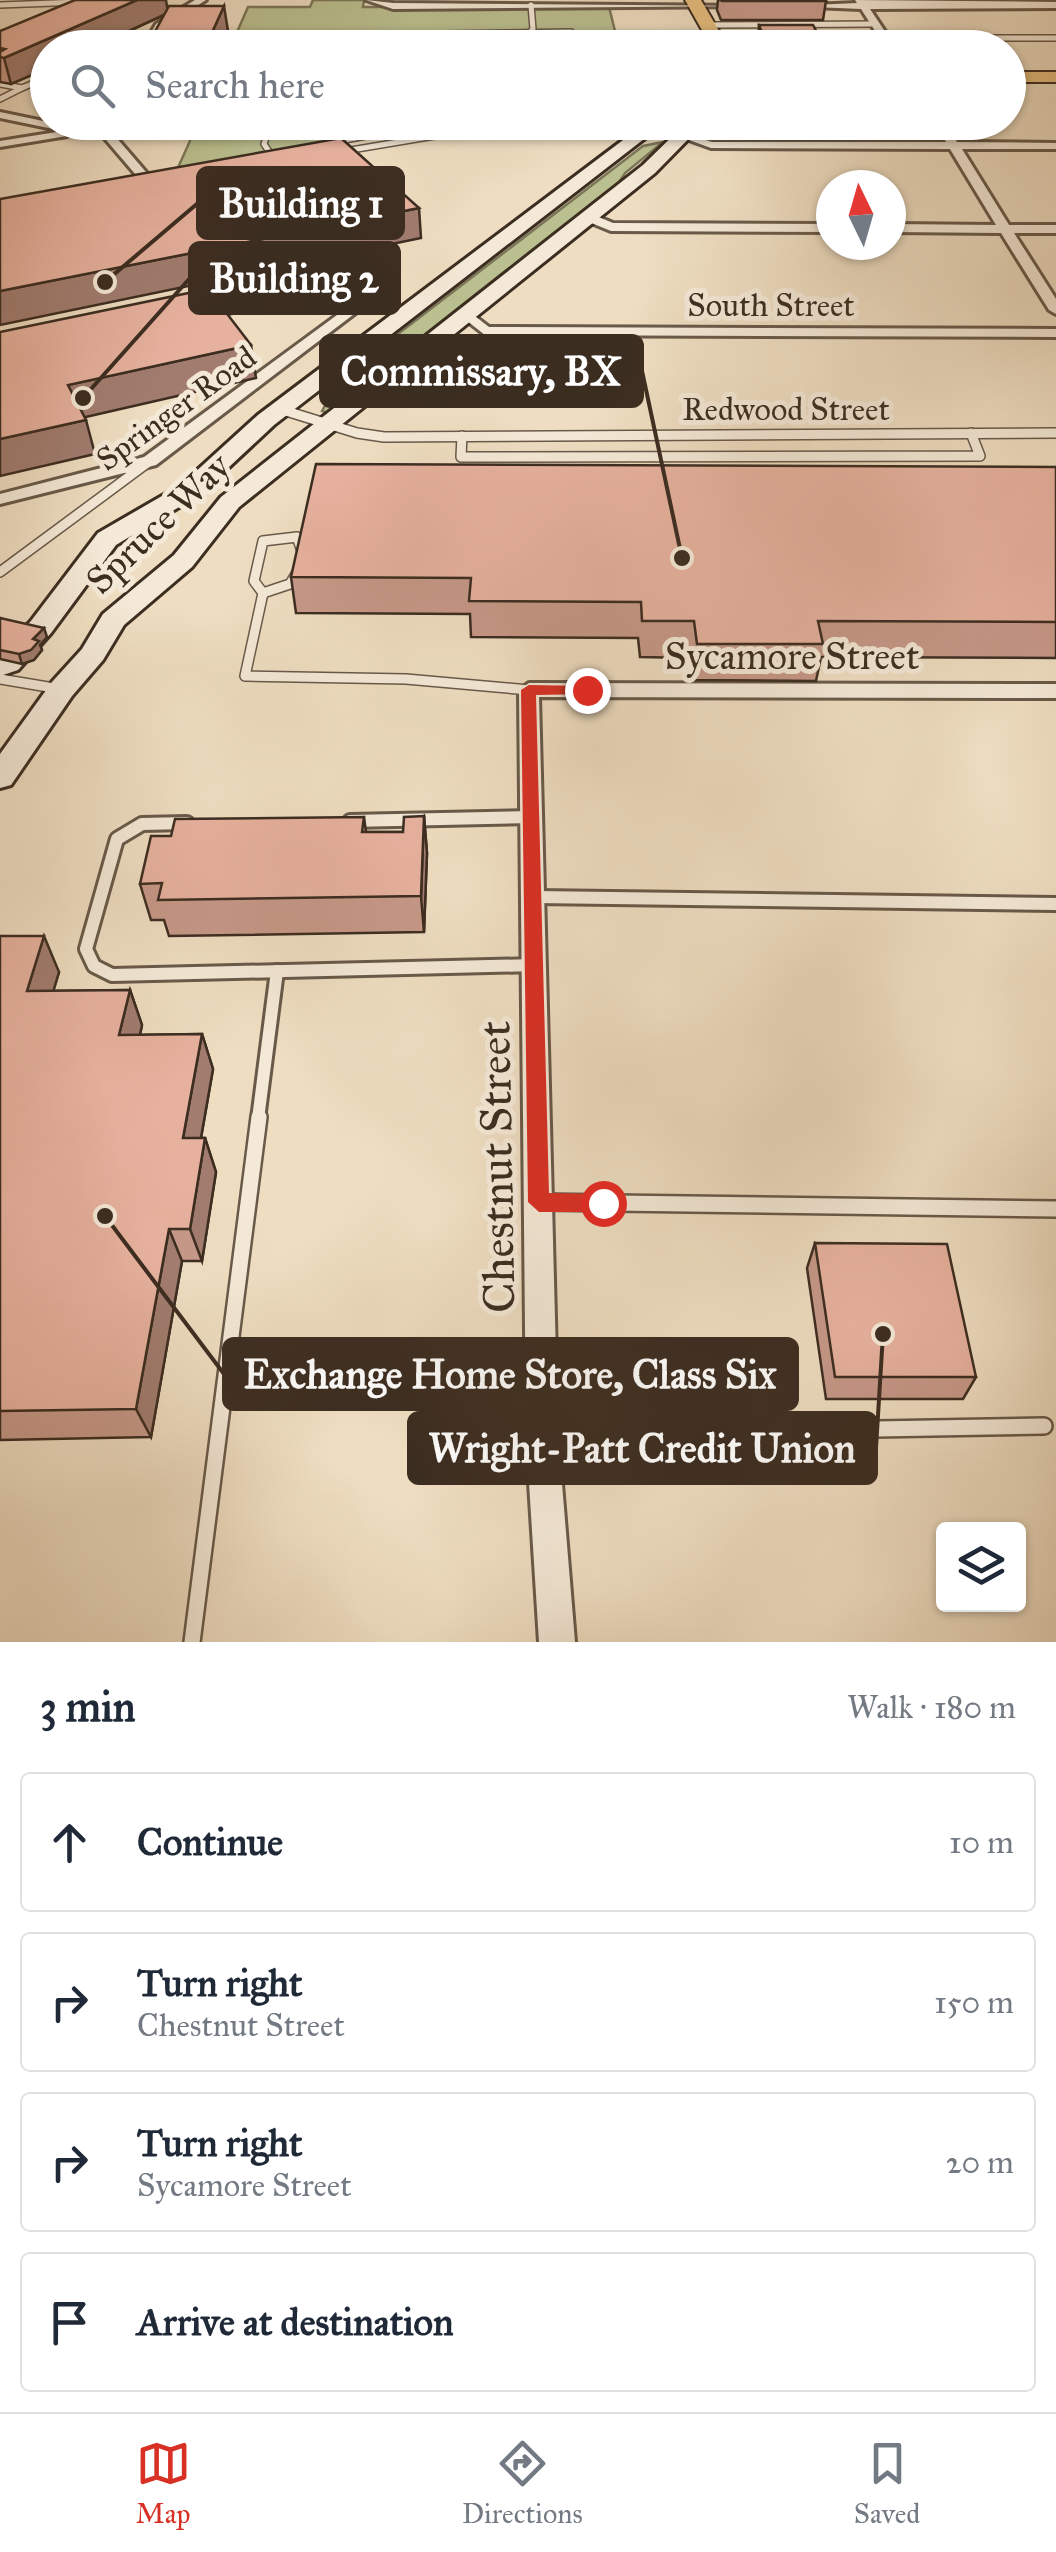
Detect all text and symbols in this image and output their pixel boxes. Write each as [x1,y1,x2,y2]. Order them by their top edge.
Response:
search box [30,30,1026,140]
icon: search [65,58,120,113]
text: Search here [145,62,325,108]
callout: Building 1 [198,168,403,238]
north arrow [816,170,906,260]
text: Building 1 [218,179,384,228]
callout: Building 2 [190,243,399,313]
text: Building 2 [209,254,380,303]
street label: South Street [687,286,855,325]
callout: Commissary, BX [321,336,642,406]
street label: Springer Road [89,337,264,479]
text: Commissary, BX [341,347,622,396]
street label: Redwood Street [682,390,890,429]
street label: Spruce Way [76,442,241,603]
street label: Sycamore Street [665,633,919,679]
route end [565,668,611,714]
street label: Chestnut Street [466,1020,527,1314]
route start [581,1181,627,1227]
callout: Exchange Home Store, Class Six [224,1339,797,1409]
text: Exchange Home Store, Class Six [243,1350,777,1399]
callout: Wright-Patt Credit Union [409,1413,876,1483]
text: Wright-Patt Credit Union [428,1424,856,1473]
map controls [936,1522,1026,1612]
button: layers [936,1522,1026,1612]
text: 3 min [40,1681,135,1733]
text: Walk · 180 m [847,1688,1016,1727]
icon: ahead [42,1815,97,1870]
text: Continue [137,1819,283,1865]
text: 10 m [949,1823,1014,1862]
text: Turn right [137,1960,303,2006]
icon: right [42,1975,97,2030]
text: 150 m [934,1983,1014,2022]
text: Chestnut Street [137,2006,345,2045]
text: Turn right [137,2120,303,2166]
icon: right [42,2135,97,2190]
text: 20 m [946,2143,1014,2182]
text: Sycamore Street [137,2166,351,2205]
icon: arrive [42,2295,97,2350]
text: Arrive at destination [137,2299,454,2345]
tab: Map [136,2436,191,2531]
tab: Directions [462,2436,583,2531]
tab: Saved [854,2436,920,2531]

